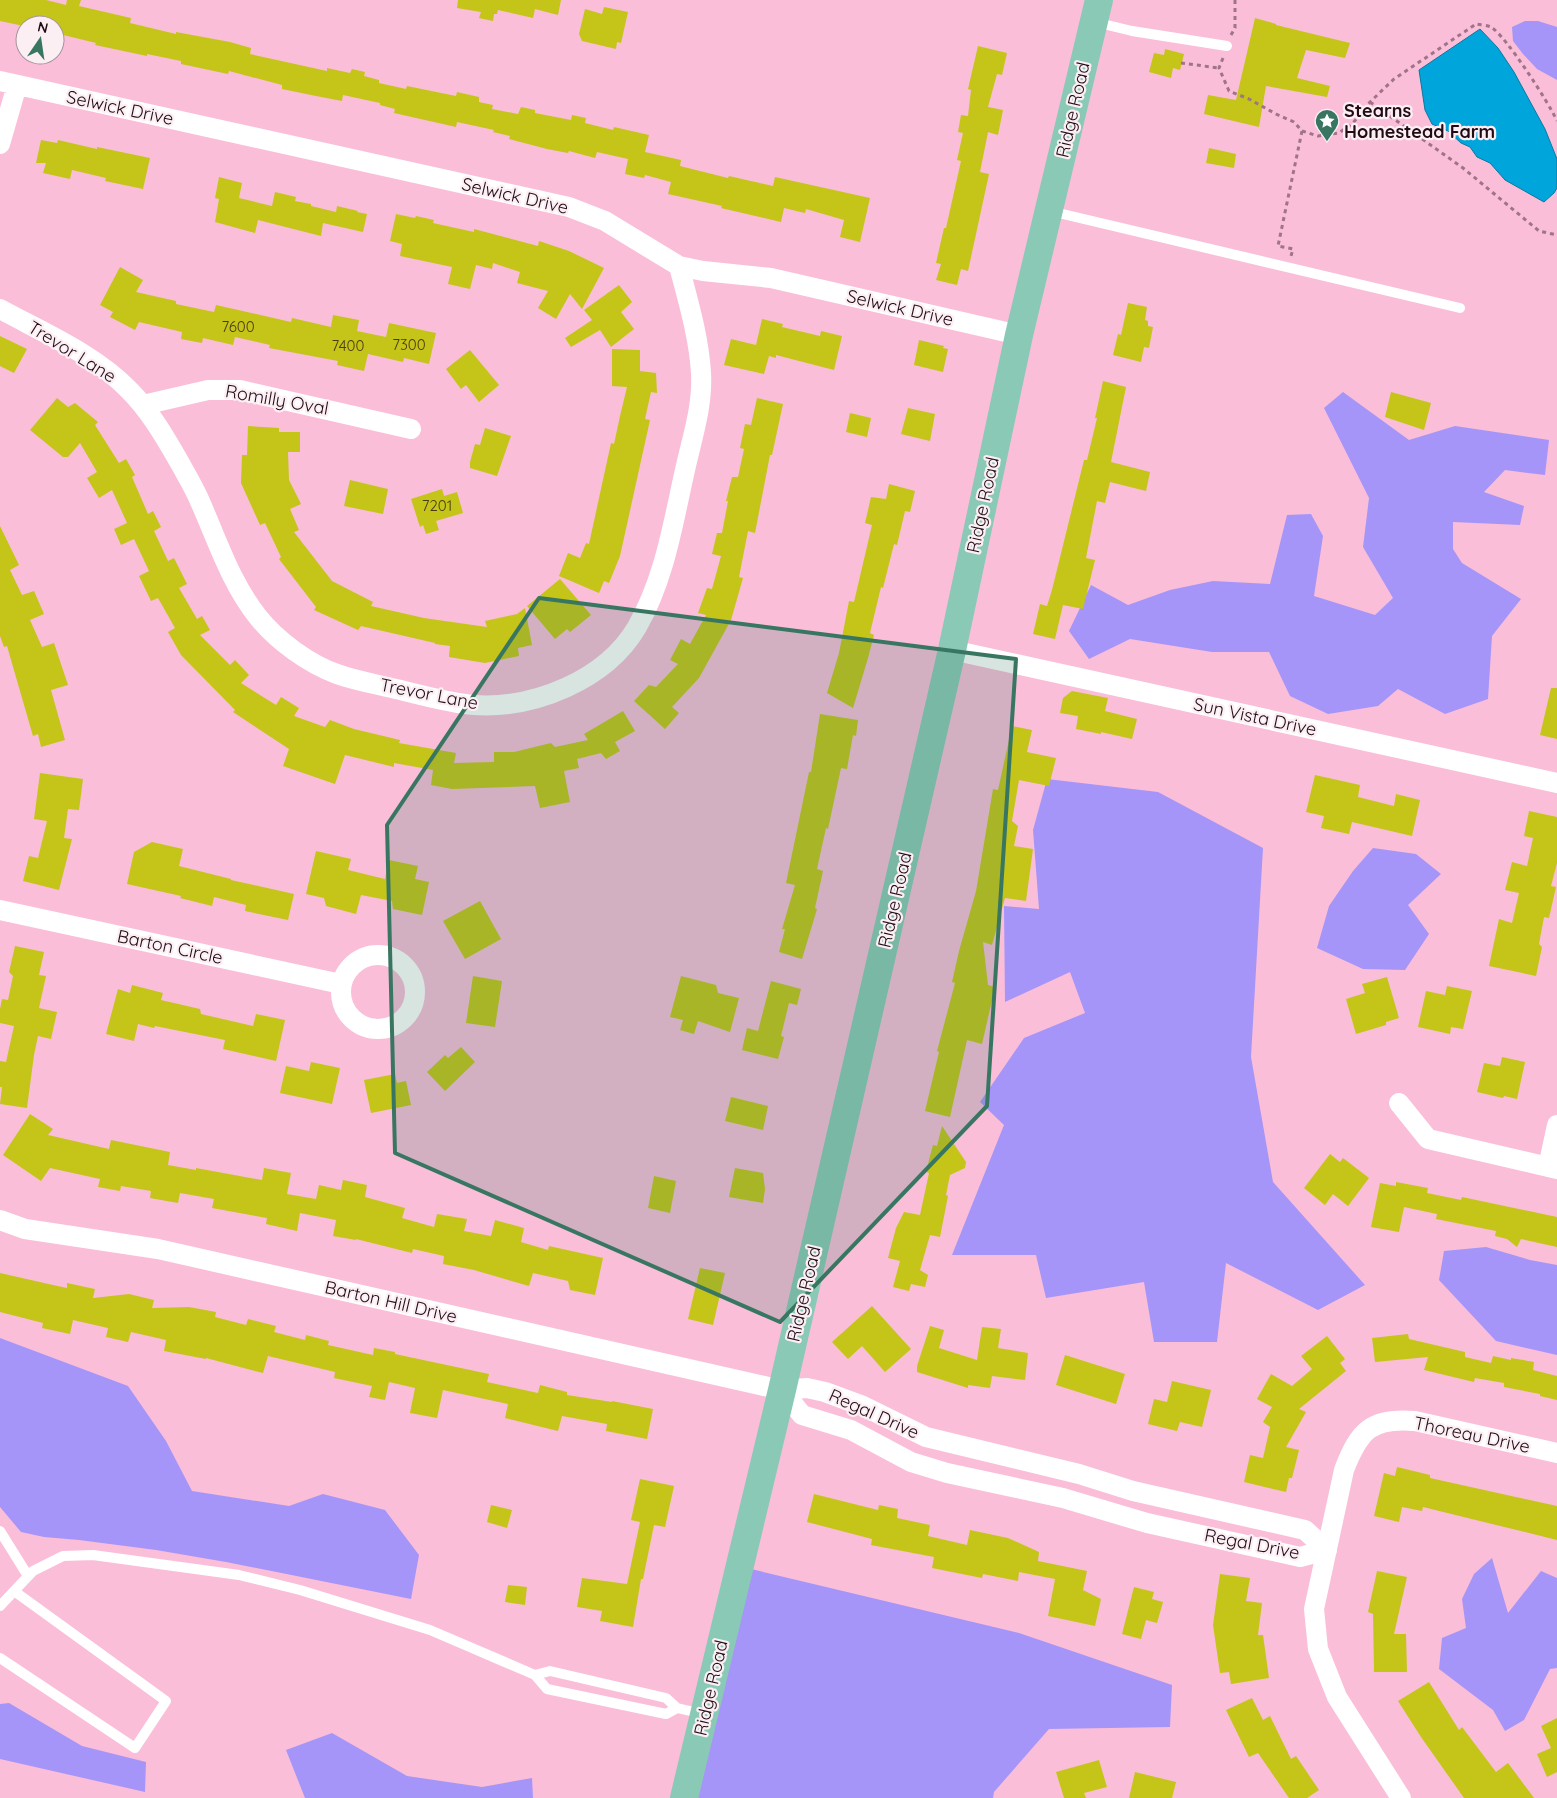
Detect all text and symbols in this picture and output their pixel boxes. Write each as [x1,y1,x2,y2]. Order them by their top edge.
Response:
north arrow [15,15,65,65]
text: N [36,17,50,37]
street label: Ridge Road [1050,60,1095,160]
street label: Selwick Drive [65,85,176,130]
place label: Stearns Homestead Farm [1344,99,1495,143]
place icon: Stearns Homestead Farm [1314,108,1340,142]
street label: Selwick Drive [460,172,571,219]
street label: Selwick Drive [845,284,956,331]
street label: Trevor Lane [24,315,121,388]
house number: 7600 [221,317,255,336]
house number: 7300 [392,335,426,354]
house number: 7400 [332,336,364,355]
street label: Romilly Oval [224,379,331,420]
street label: Ridge Road [961,455,1004,555]
house number: 7201 [422,496,452,515]
street label: Trevor Lane [378,673,480,714]
street label: Sun Vista Drive [1191,692,1319,741]
street label: Ridge Road [872,850,917,950]
street label: Barton Circle [115,924,225,969]
street label: Ridge Road [781,1244,826,1344]
street label: Barton Hill Drive [323,1275,460,1328]
street label: Regal Drive [825,1383,923,1444]
street label: Thoreau Drive [1412,1411,1532,1458]
street label: Regal Drive [1203,1523,1302,1564]
street label: Ridge Road [688,1638,733,1738]

